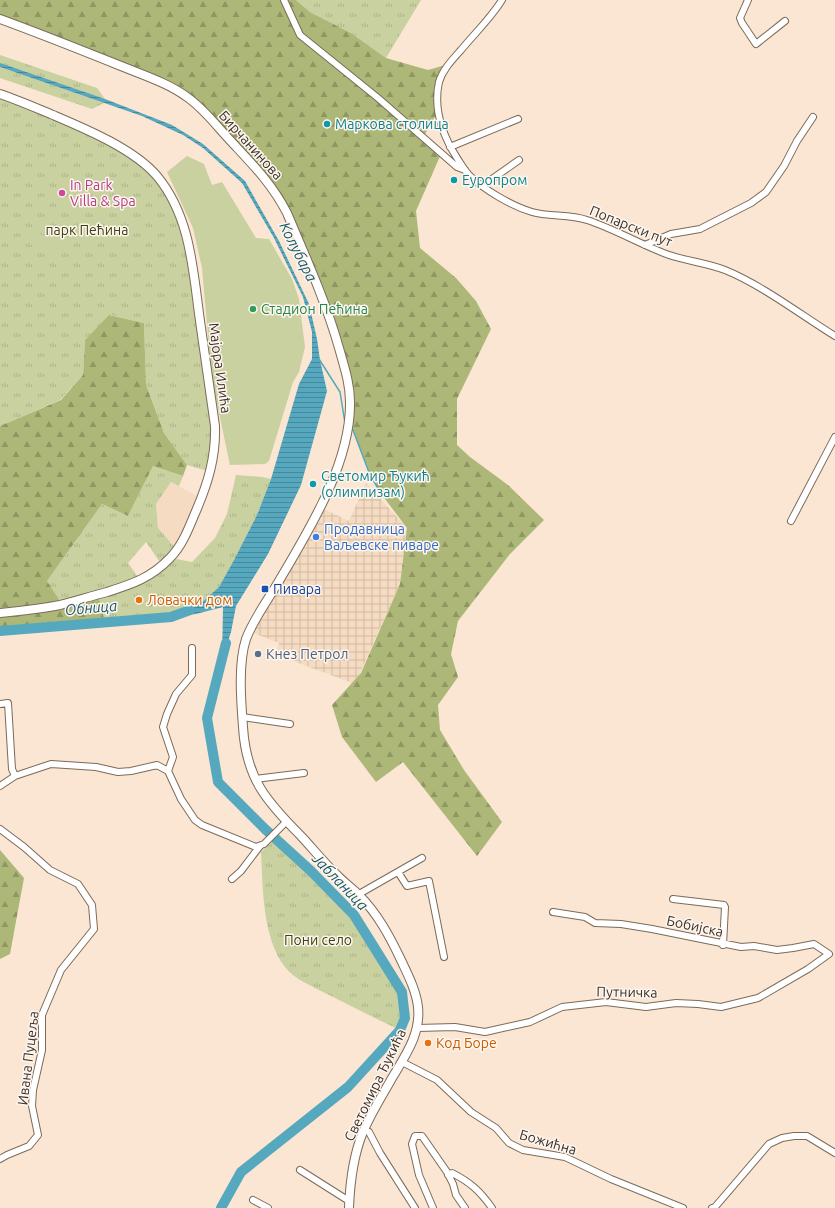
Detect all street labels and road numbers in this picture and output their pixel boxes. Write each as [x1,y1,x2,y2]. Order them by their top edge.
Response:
street label: Бирчанинова [216,107,286,183]
street label: Попарски пут [587,202,675,250]
street label: Мајора Илића [206,322,234,414]
street label: Бобијска [665,912,725,940]
street label: Путничка [596,983,658,1001]
street label: Ивана Пуцеља [14,1010,42,1106]
street label: Светомира Ђукића [341,1026,409,1144]
street label: Божићна [518,1126,578,1158]

